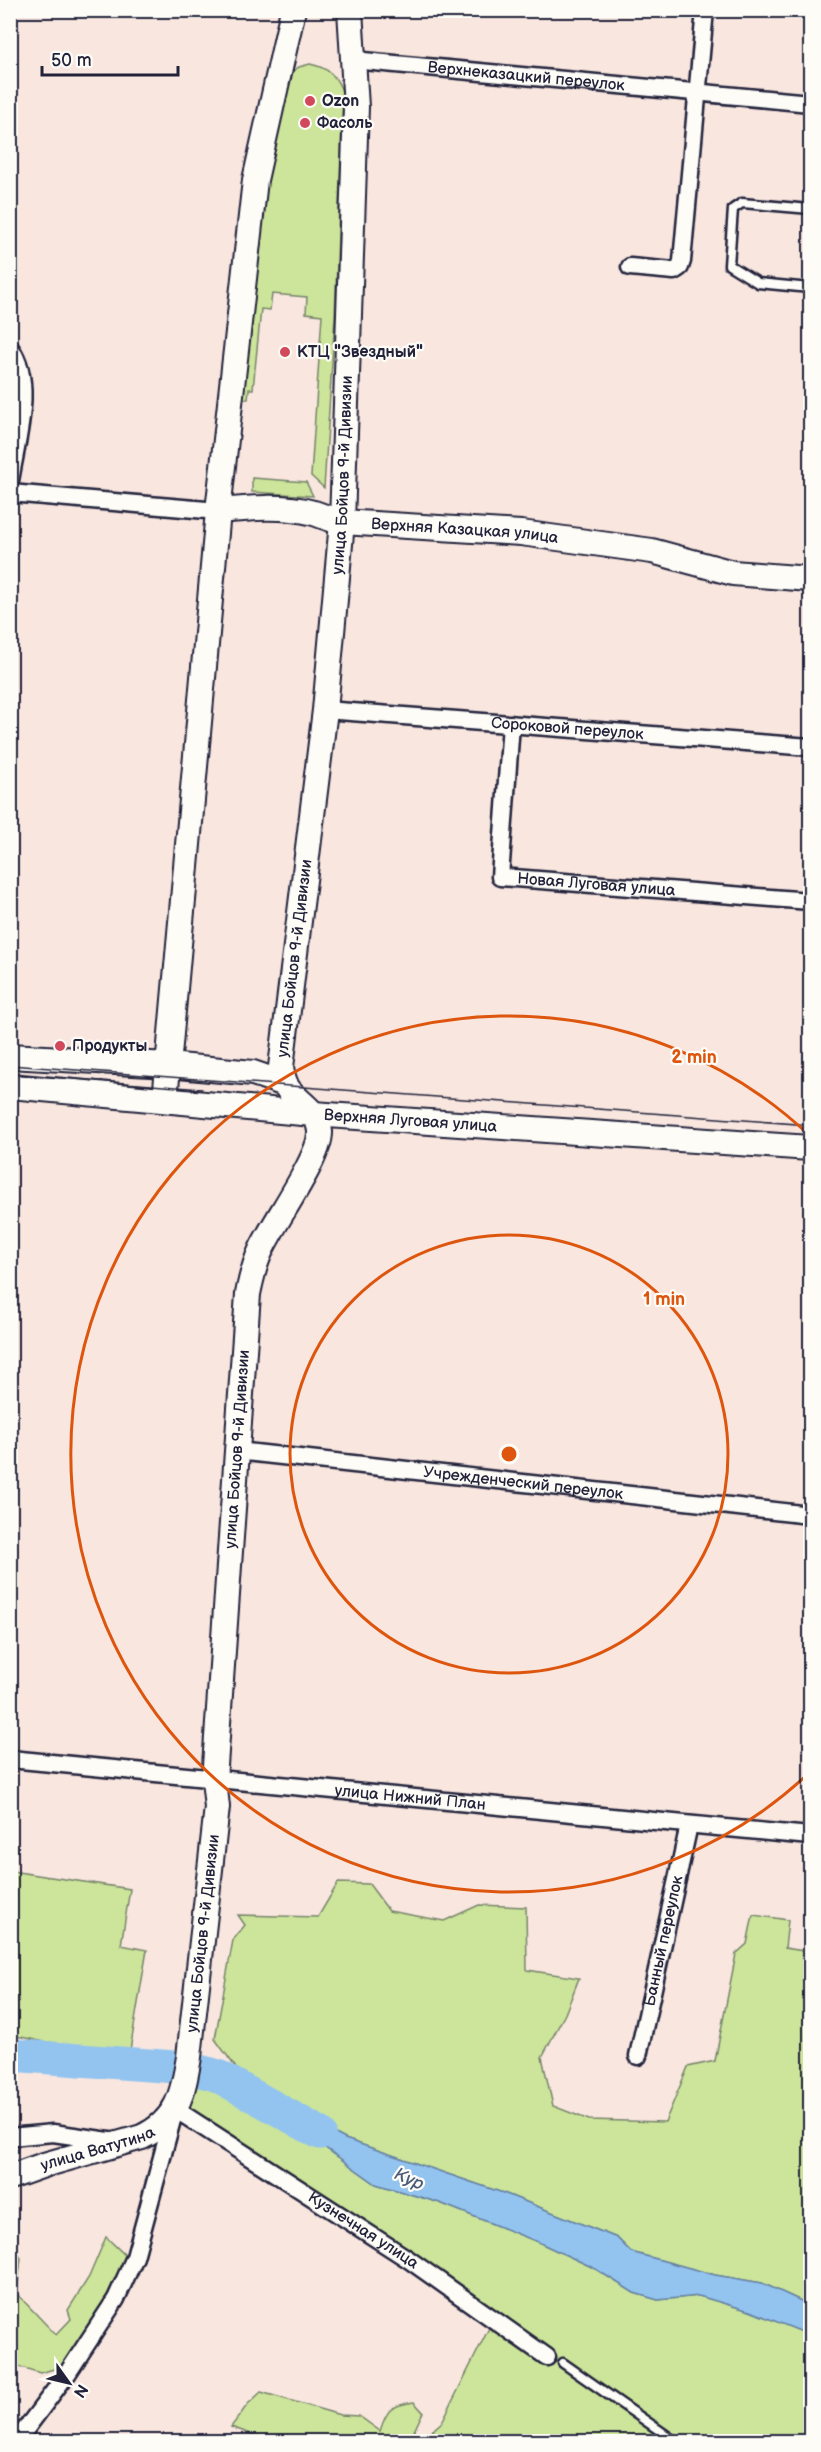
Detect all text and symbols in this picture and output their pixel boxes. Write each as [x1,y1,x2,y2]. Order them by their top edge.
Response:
scale bar [42,39,178,77]
text: 50 m [51,50,92,71]
street label: Верхнеказацкий переулок [427,58,626,95]
place label: Ozon [322,92,359,111]
marker: Ozon [303,94,317,108]
place label: Фасоль [317,114,373,133]
marker: Фасоль [298,116,312,130]
place label: КТЦ "Звездный" [297,343,423,362]
marker: КТЦ "Звездный" [278,345,292,359]
street label: улица Бойцов 9-й Дивизии [328,375,356,575]
street label: Верхняя Казацкая улица [370,514,560,548]
street label: Сороковой переулок [490,713,645,744]
street label: улица Бойцов 9-й Дивизии [273,858,316,1058]
street label: Новая Луговая улица [517,869,677,900]
place label: Продукты [72,1037,147,1056]
marker: Продукты [53,1039,67,1053]
text: 2 min [671,1047,717,1068]
street label: Верхняя Луговая улица [323,1105,498,1136]
text: 1 min [643,1289,685,1310]
street label: улица Бойцов 9-й Дивизии [221,1349,254,1549]
centre of rings [499,1444,519,1464]
street label: Учрежденческий переулок [422,1462,625,1504]
street label: улица Нижний План [334,1781,487,1814]
street label: улица Бойцов 9-й Дивизии [182,1833,223,2034]
street label: Банный переулок [640,1873,687,2008]
street label: улица Ватутина [38,2122,159,2175]
water label: Кур [391,2163,427,2195]
street label: Кузнечная улица [304,2188,423,2273]
north arrow [39,2353,99,2413]
text: N [69,2380,91,2401]

